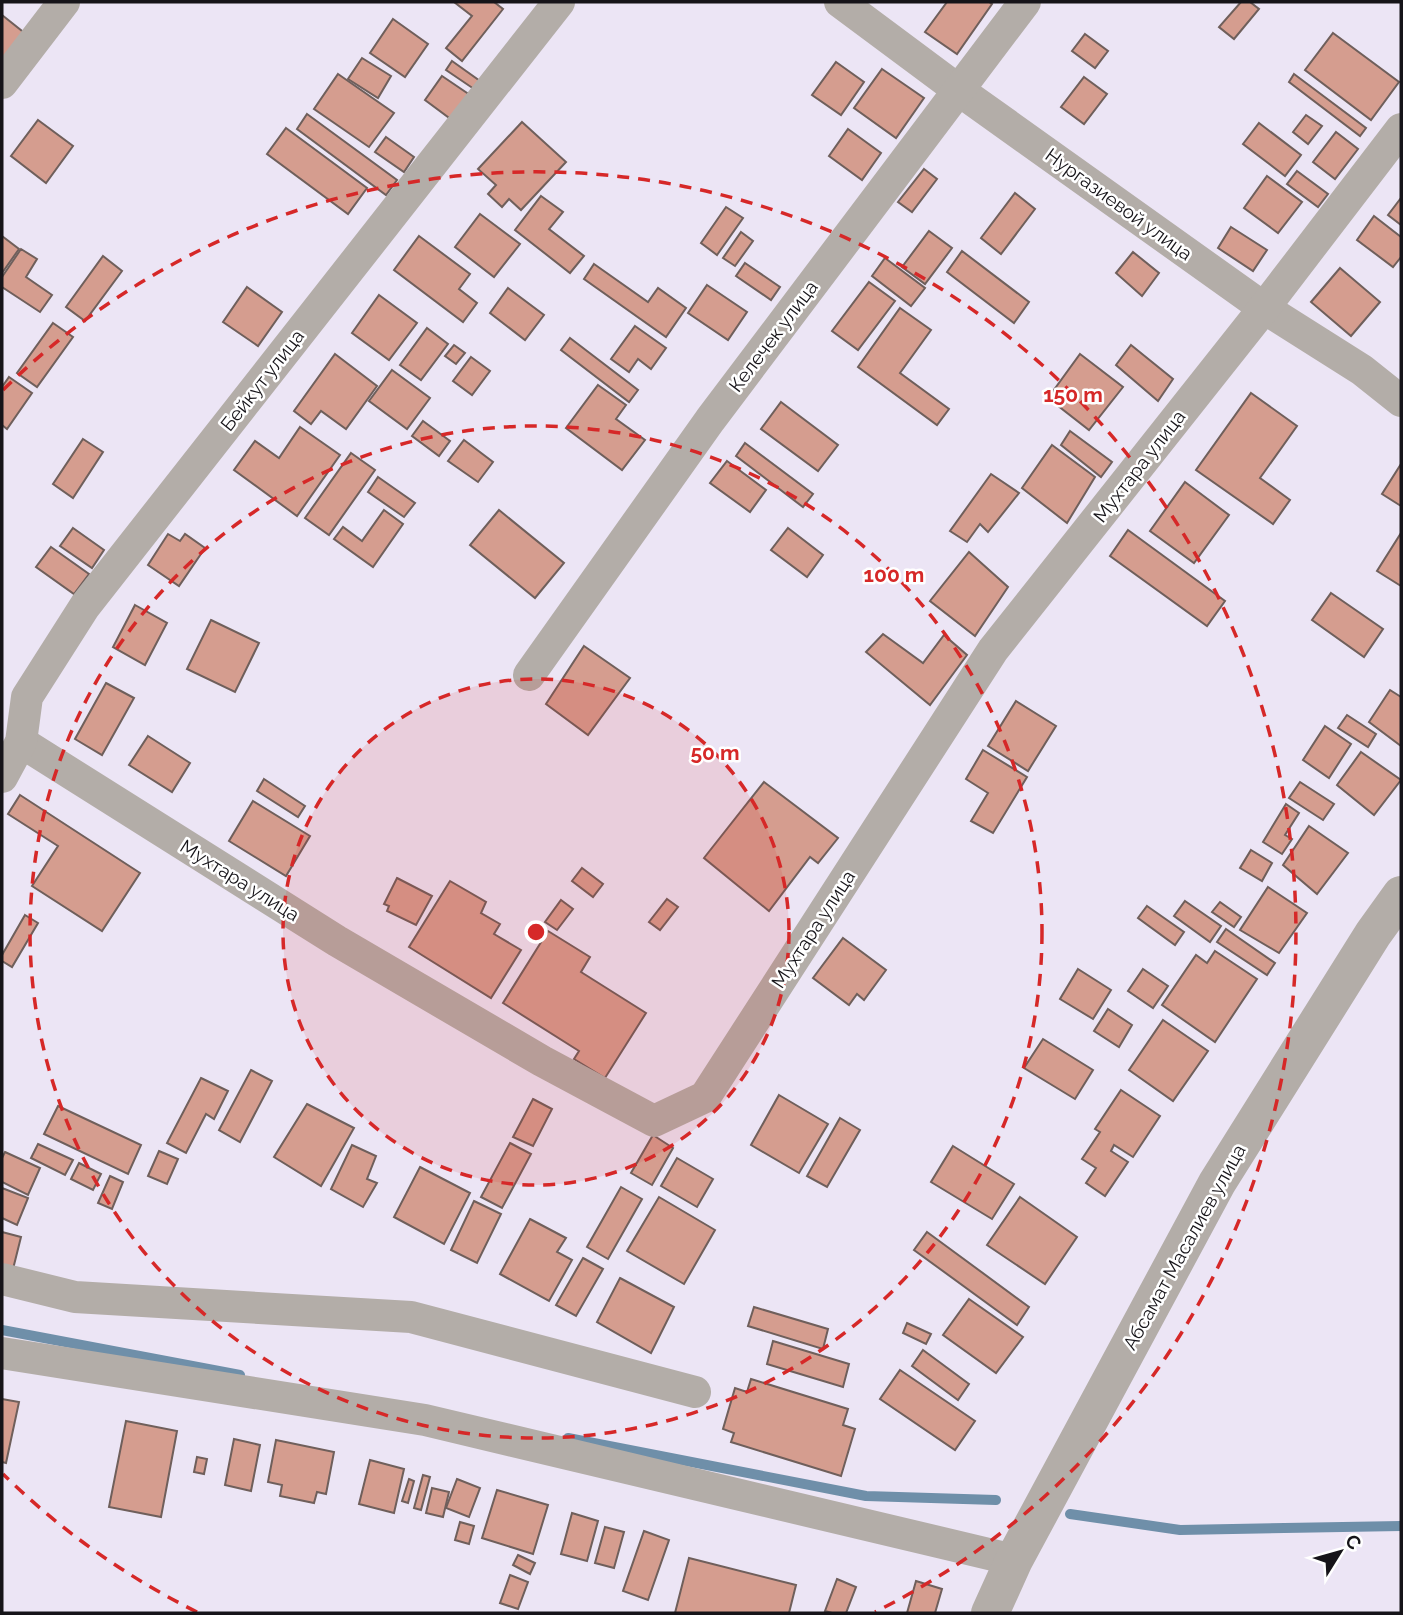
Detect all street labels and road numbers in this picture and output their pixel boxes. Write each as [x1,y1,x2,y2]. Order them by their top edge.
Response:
street label: Нургазиевой улица [1041,143,1197,265]
street label: Келечек улица [724,276,822,396]
street label: Бейкут улица [216,325,308,435]
street label: Мухтара улица [1088,406,1190,526]
street label: Мухтара улица [176,835,304,925]
street label: Мухтара улица [767,866,859,992]
street label: Абсамат Масалиев улица [1118,1140,1250,1354]

